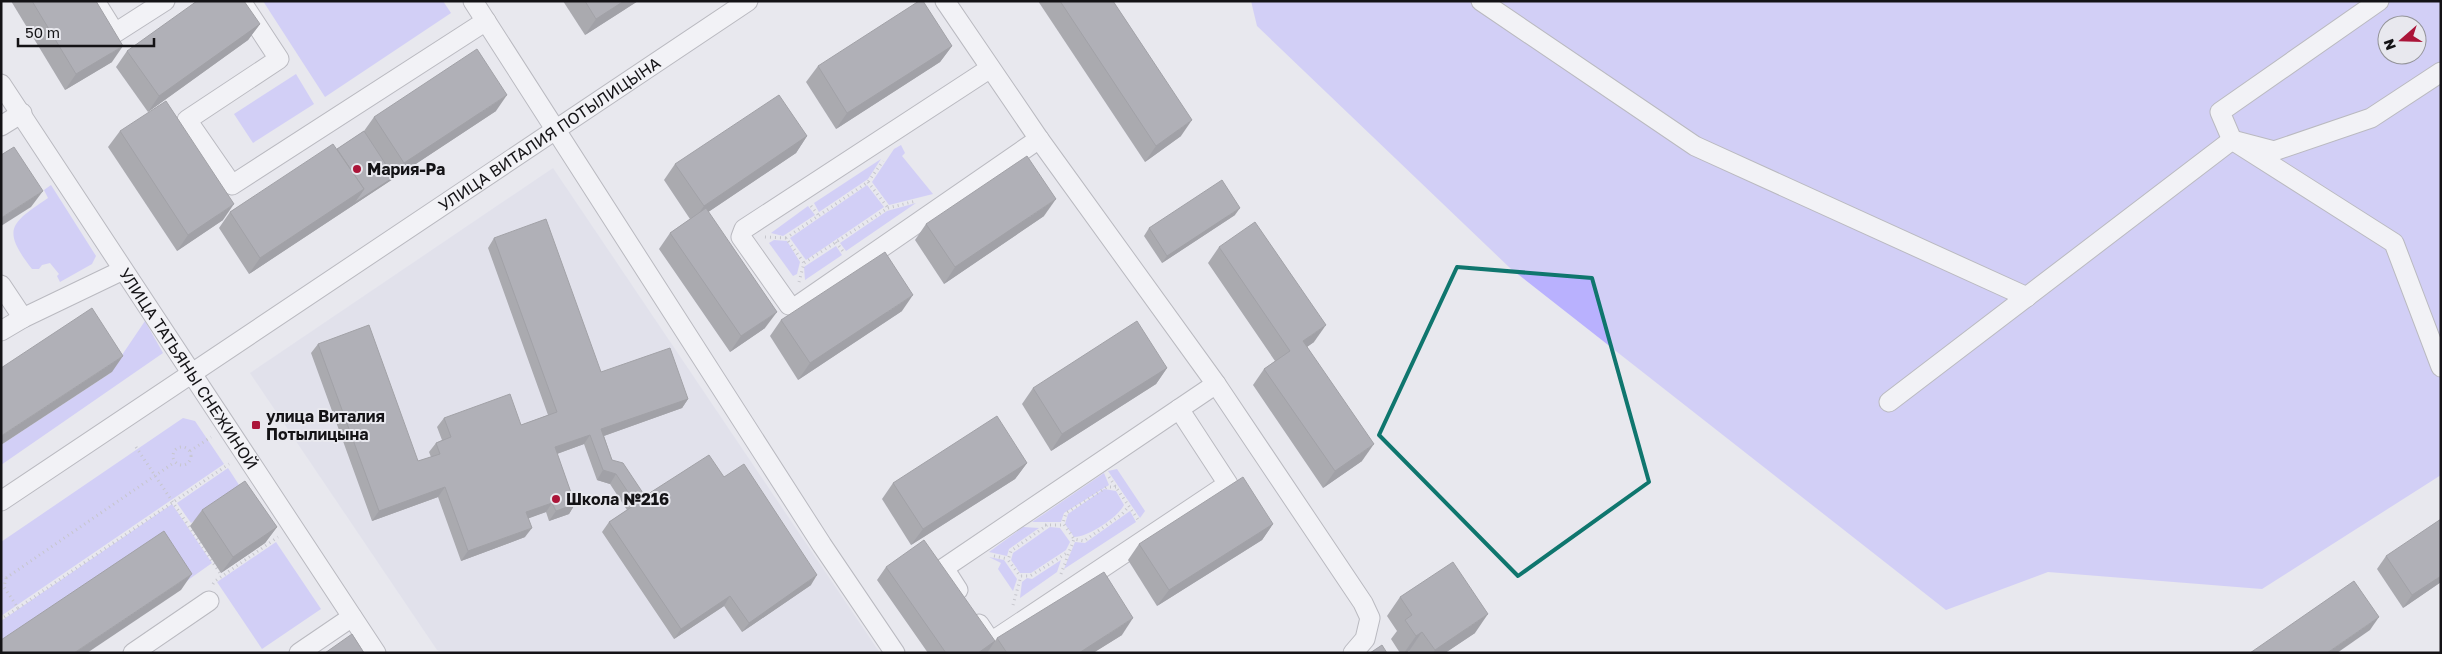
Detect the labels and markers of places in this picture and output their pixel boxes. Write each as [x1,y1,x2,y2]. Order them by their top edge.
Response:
place label: Мария-Ра [367,159,445,179]
marker: Мария-Ра [351,163,363,175]
place label: улица Виталия Потылицына [266,406,385,444]
marker: улица Виталия Потылицына [250,419,262,431]
place label: Школа №216 [566,489,669,509]
marker: Школа №216 [550,493,562,505]

